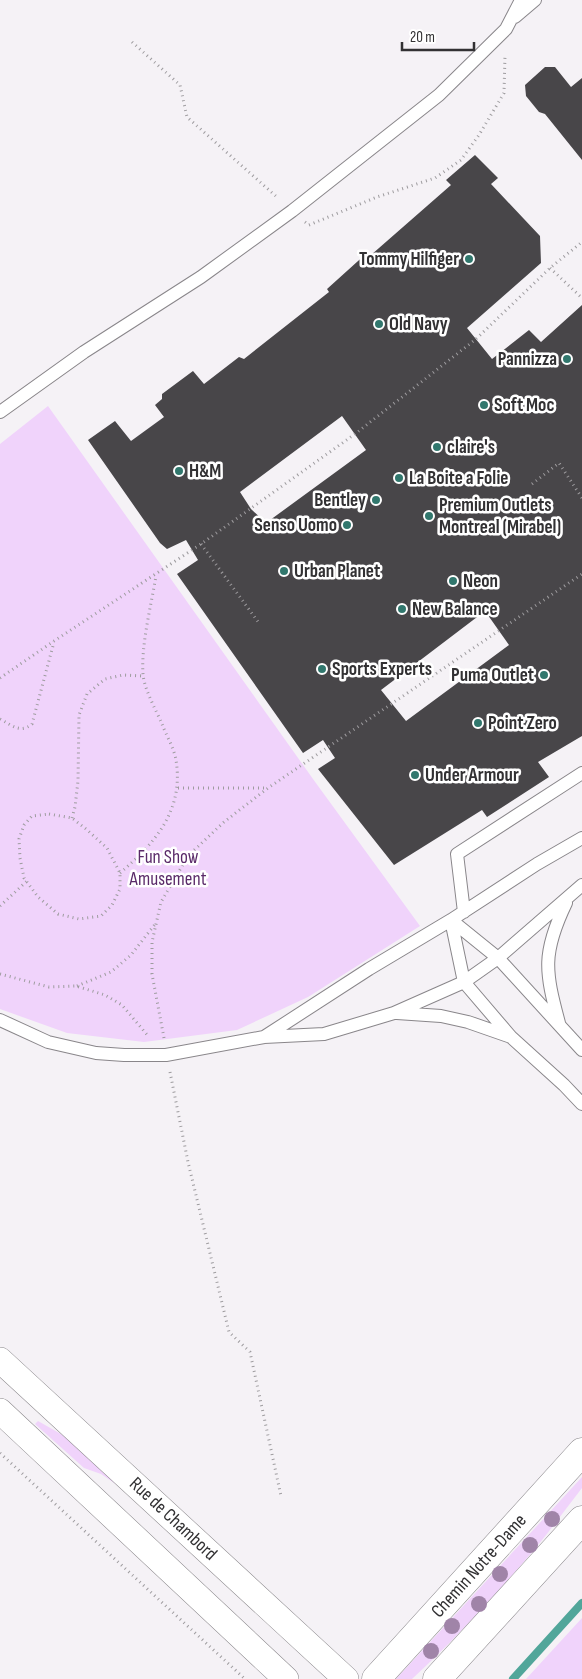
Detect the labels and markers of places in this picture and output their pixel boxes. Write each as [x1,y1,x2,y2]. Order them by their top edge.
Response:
place label: Tommy Hilfiger [359,248,459,271]
marker: Tommy Hilfiger [463,253,475,265]
place label: Old Navy [389,313,448,336]
marker: Old Navy [373,318,385,330]
place label: Pannizza [498,348,557,371]
marker: Pannizza [561,353,573,365]
place label: Soft Moc [494,394,554,417]
marker: Soft Moc [478,399,490,411]
place label: claire's [447,436,495,459]
marker: claire's [431,441,443,453]
place label: H&M [189,460,221,483]
marker: H&M [173,465,185,477]
place label: La Boite a Folie [409,467,508,490]
marker: La Boite a Folie [393,472,405,484]
place label: Bentley [314,489,366,512]
marker: Bentley [370,494,382,506]
place label: Premium Outlets Montreal (Mirabel) [439,494,561,539]
marker: Premium Outlets Montreal (Mirabel) [423,510,435,522]
place label: Senso Uomo [254,514,337,537]
marker: Senso Uomo [341,519,353,531]
place label: Urban Planet [294,560,380,583]
marker: Urban Planet [278,565,290,577]
place label: Neon [463,570,498,593]
marker: Neon [447,575,459,587]
place label: New Balance [412,598,498,621]
marker: New Balance [396,603,408,615]
place label: Sports Experts [332,658,432,681]
marker: Sports Experts [316,663,328,675]
place label: Puma Outlet [451,664,534,687]
marker: Puma Outlet [538,669,550,681]
place label: Point Zero [488,712,557,735]
marker: Point Zero [472,717,484,729]
place label: Under Armour [425,764,519,787]
marker: Under Armour [409,769,421,781]

